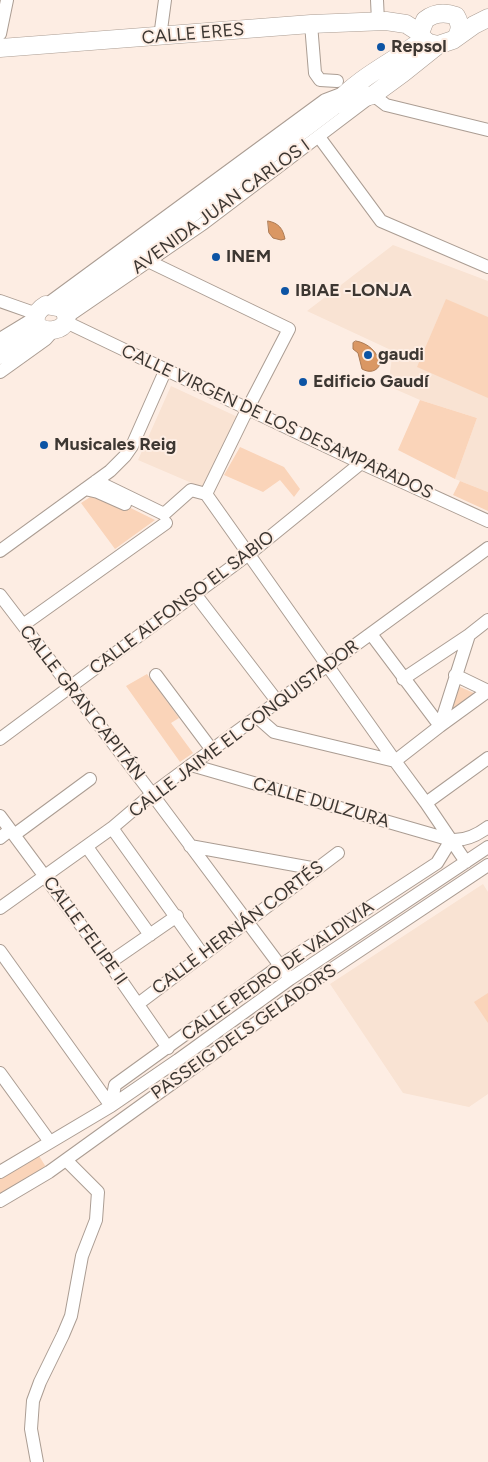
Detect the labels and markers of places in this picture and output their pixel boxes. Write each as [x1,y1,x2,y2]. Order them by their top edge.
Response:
place label: Repsol [391,36,447,58]
marker: Repsol [375,41,387,53]
place label: INEM [226,246,271,268]
marker: INEM [210,251,222,263]
place label: IBIAE -LONJA [295,280,412,302]
marker: IBIAE -LONJA [279,285,291,297]
place label: gaudi [378,344,424,366]
marker: gaudi [362,349,374,361]
place label: Edificio Gaudí [313,371,429,393]
marker: Edificio Gaudí [297,376,309,388]
place label: Musicales Reig [54,434,176,456]
marker: Musicales Reig [38,439,50,451]

